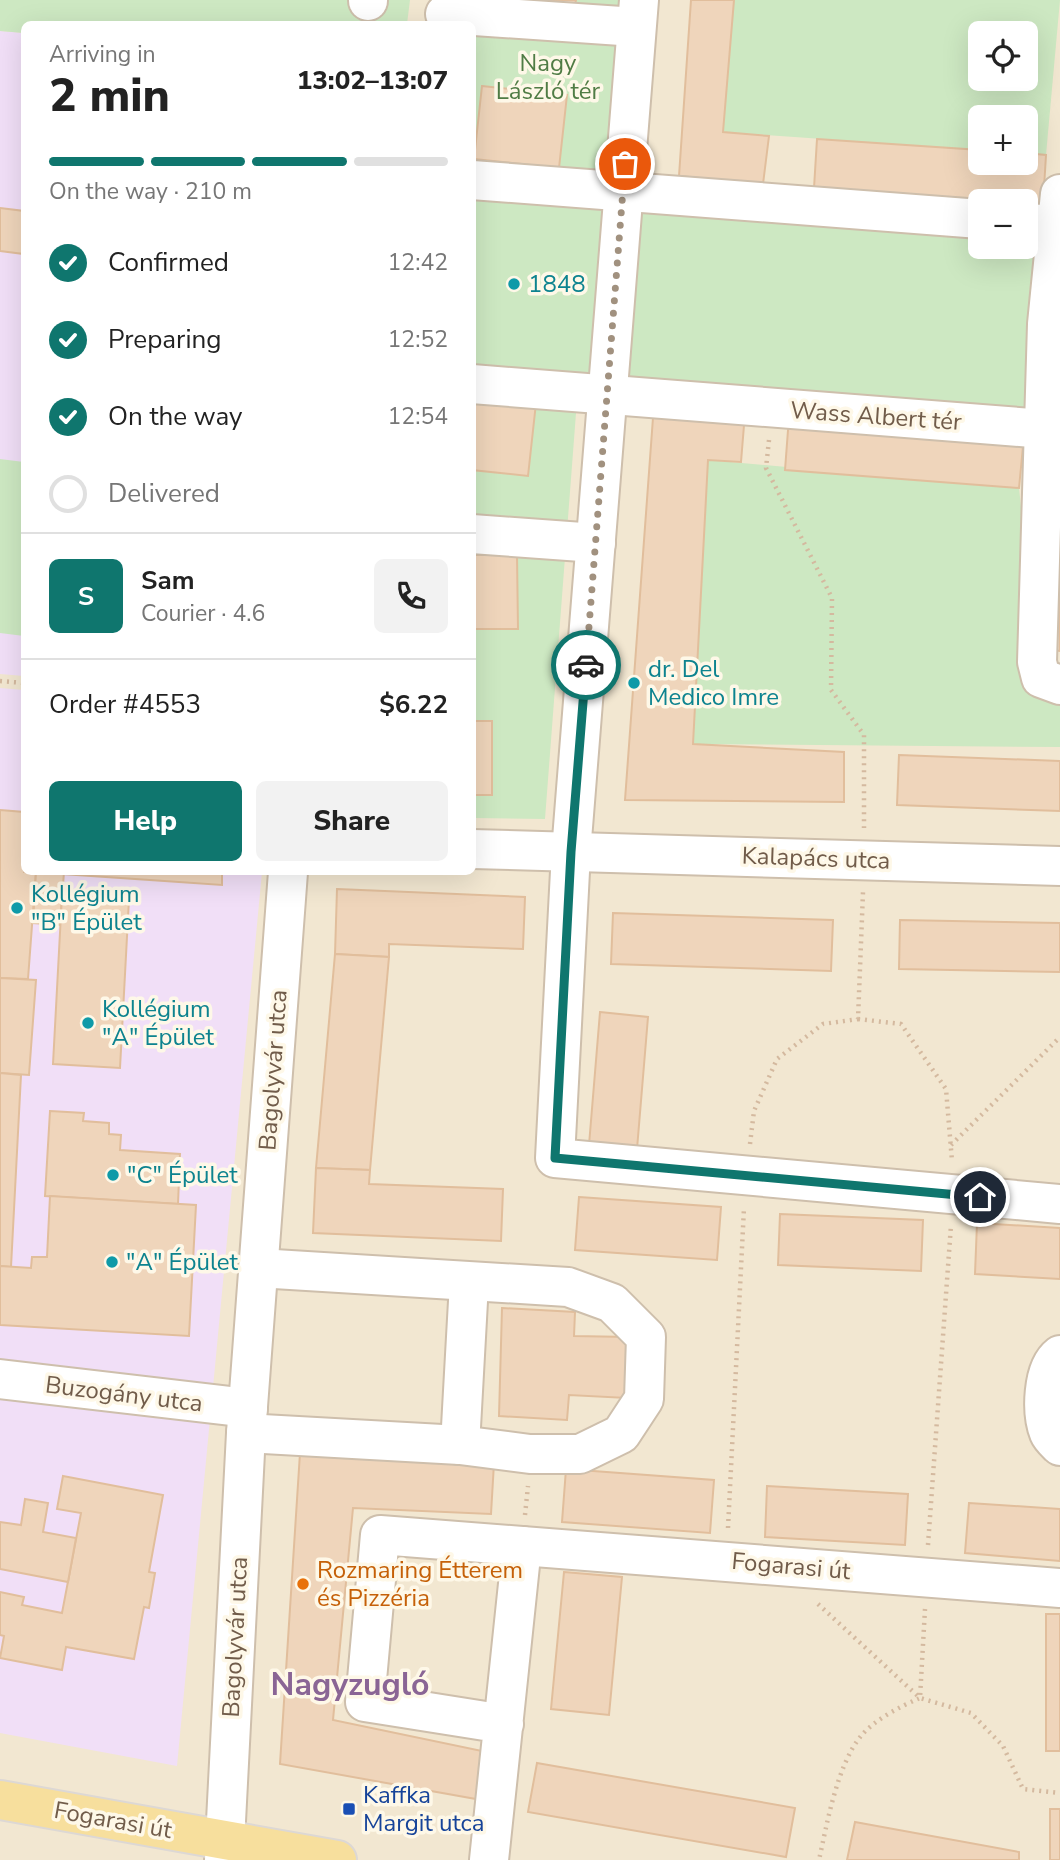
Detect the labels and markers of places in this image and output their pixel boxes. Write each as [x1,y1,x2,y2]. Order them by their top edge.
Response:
pin [595,134,655,194]
place label: 1848 [528,268,586,300]
marker: 1848 [506,276,522,292]
place label: dr. Del Medico Imre [648,653,779,713]
marker: dr. Del Medico Imre [626,675,642,691]
place label: Kollégium "B" Épület [31,878,142,938]
marker: Kollégium "B" Épület [9,900,25,916]
place label: Kollégium "A" Épület [102,993,215,1053]
marker: Kollégium "A" Épület [80,1015,96,1031]
place label: "C" Épület [127,1159,238,1191]
marker: "C" Épület [105,1167,121,1183]
pin [950,1167,1010,1227]
place label: "A" Épület [126,1246,239,1278]
marker: "A" Épület [104,1254,120,1270]
place label: Rozmaring Étterem és Pizzéria [317,1554,523,1614]
marker: Rozmaring Étterem és Pizzéria [295,1576,311,1592]
place label: Kaffka Margit utca [363,1779,484,1839]
marker: Kaffka Margit utca [341,1801,357,1817]

